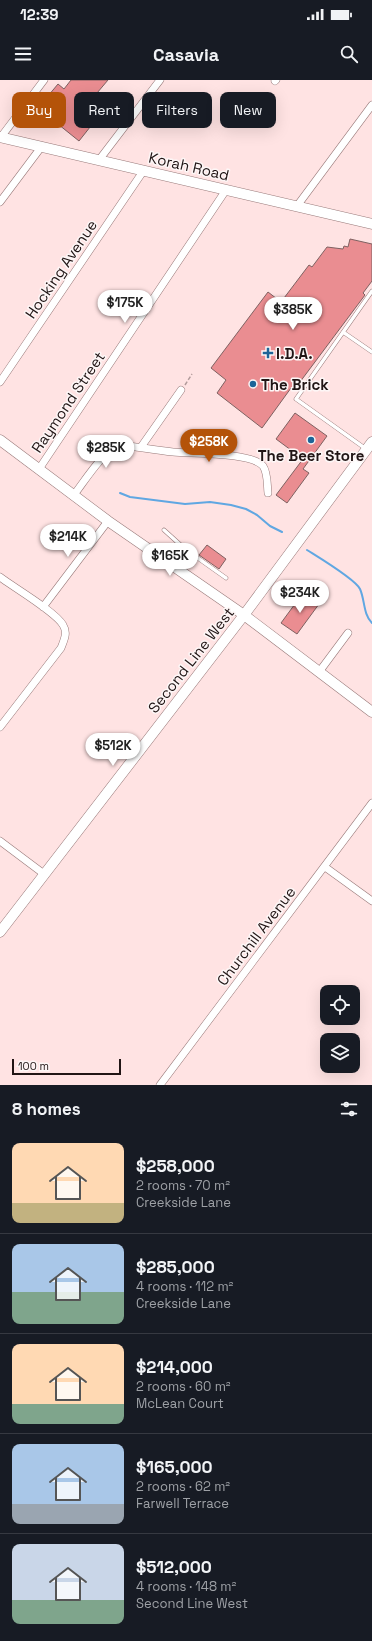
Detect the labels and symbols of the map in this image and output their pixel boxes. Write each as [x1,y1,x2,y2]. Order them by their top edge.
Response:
street label: Korah Road [147,148,231,184]
street label: Hocking Avenue [21,216,101,322]
pin: $175K [97,290,153,324]
pin: $385K [265,297,321,331]
place label: I.D.A. [276,344,313,363]
street label: Raymond Street [27,348,109,456]
marker: I.D.A. [263,348,273,358]
place label: The Brick [261,375,329,394]
marker: The Brick [248,379,258,389]
pin: $258K [181,429,237,463]
pin: $285K [78,435,134,469]
marker: The Beer Store [306,435,316,445]
place label: The Beer Store [258,446,365,465]
pin: $214K [40,524,96,558]
pin: $165K [142,543,198,577]
pin: $234K [272,580,328,614]
street label: Second Line West [144,603,238,717]
pin: $512K [85,733,141,767]
street label: Churchill Avenue [213,883,299,989]
scale bar [12,1057,121,1076]

